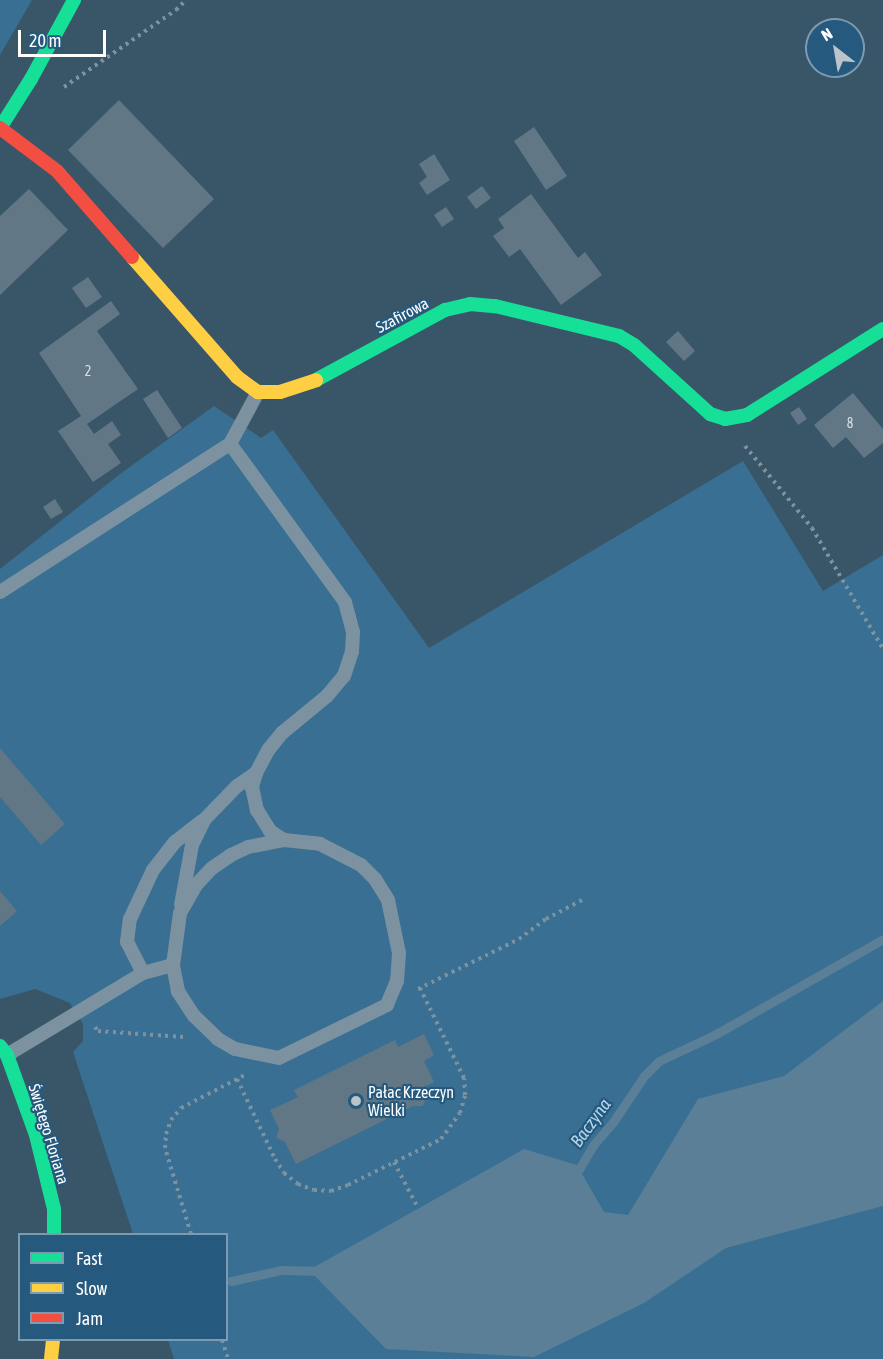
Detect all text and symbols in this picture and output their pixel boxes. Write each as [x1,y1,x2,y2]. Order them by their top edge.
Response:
scale bar [21,18,110,56]
north arrow [805,18,865,78]
text: N [818,24,835,44]
text: 20 m [29,30,61,51]
street label: Szafirowa [372,293,432,337]
house number: 2 [85,363,91,379]
house number: 8 [847,415,853,431]
street label: Świętego Floriana [25,1081,73,1187]
place label: Pałac Krzeczyn Wielki [368,1082,454,1120]
marker: Pałac Krzeczyn Wielki [349,1094,363,1108]
water label: Baczyna [566,1095,616,1151]
legend [18,1233,228,1341]
text: Fast [76,1248,103,1269]
text: Slow [76,1278,107,1299]
text: Jam [76,1308,103,1329]

